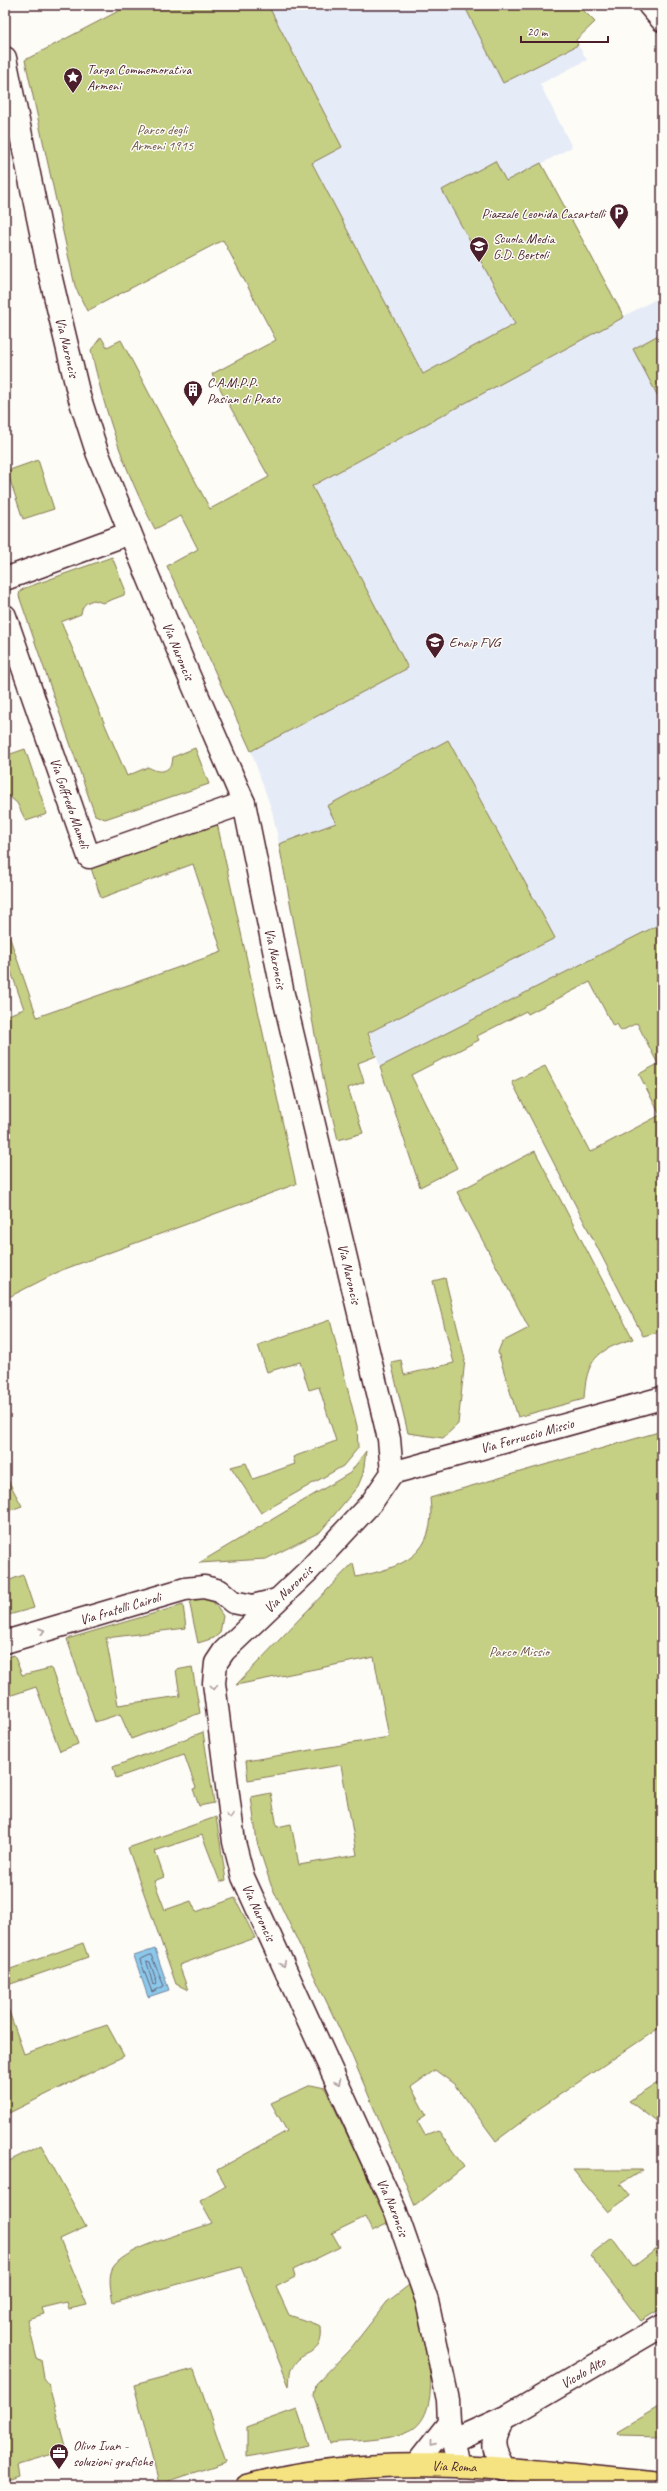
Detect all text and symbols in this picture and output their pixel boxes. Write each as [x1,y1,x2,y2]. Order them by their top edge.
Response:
scale bar [521,18,608,44]
text: 20 m [527,24,549,40]
place label: Targa Commemorativa Armeni [87,61,192,94]
place icon: Targa Commemorativa Armeni [62,66,84,94]
park label: Parco degli Armeni 1915 [131,121,194,154]
parking icon: Piazzale Leonida Casartelli [608,202,630,230]
place label: Piazzale Leonida Casartelli [482,205,607,222]
place label: Scuola Media G.D. Bertoli [493,230,556,263]
school or university icon: Scuola Media G.D. Bertoli [468,235,490,263]
street label: Via Naroncis [52,316,83,380]
place label: C.A.M.P.P. Pasian di Prato [207,374,281,407]
building icon: C.A.M.P.P. Pasian di Prato [182,379,204,407]
street label: Via Naroncis [159,620,198,684]
school or university icon: Enaip FVG [424,631,446,659]
place label: Enaip FVG [449,634,502,651]
street label: Via Goffredo Mameli [46,756,94,853]
street label: Via Naroncis [261,927,290,991]
street label: Via Naroncis [334,1242,365,1307]
street label: Via Ferruccio Missio [478,1415,577,1457]
street label: Via Naroncis [260,1561,317,1617]
street label: Via fratelli Cairoli [78,1588,165,1629]
one-way arrow [39,1627,46,1636]
park label: Parco Missio [489,1643,551,1660]
one-way arrow [210,1684,219,1690]
one-way arrow [226,1813,235,1819]
street label: Via Naroncis [238,1881,280,1945]
one-way arrow [278,1960,286,1967]
one-way arrow [333,2077,341,2085]
street label: Via Naroncis [373,2176,412,2240]
street label: Vicolo Alto [558,2352,610,2393]
place label: Olivo Ivan - soluzioni grafiche [73,2437,154,2470]
one-way arrow [430,2439,437,2446]
office icon: Olivo Ivan - soluzioni grafiche [48,2442,70,2470]
street label: Via Roma [432,2457,478,2476]

